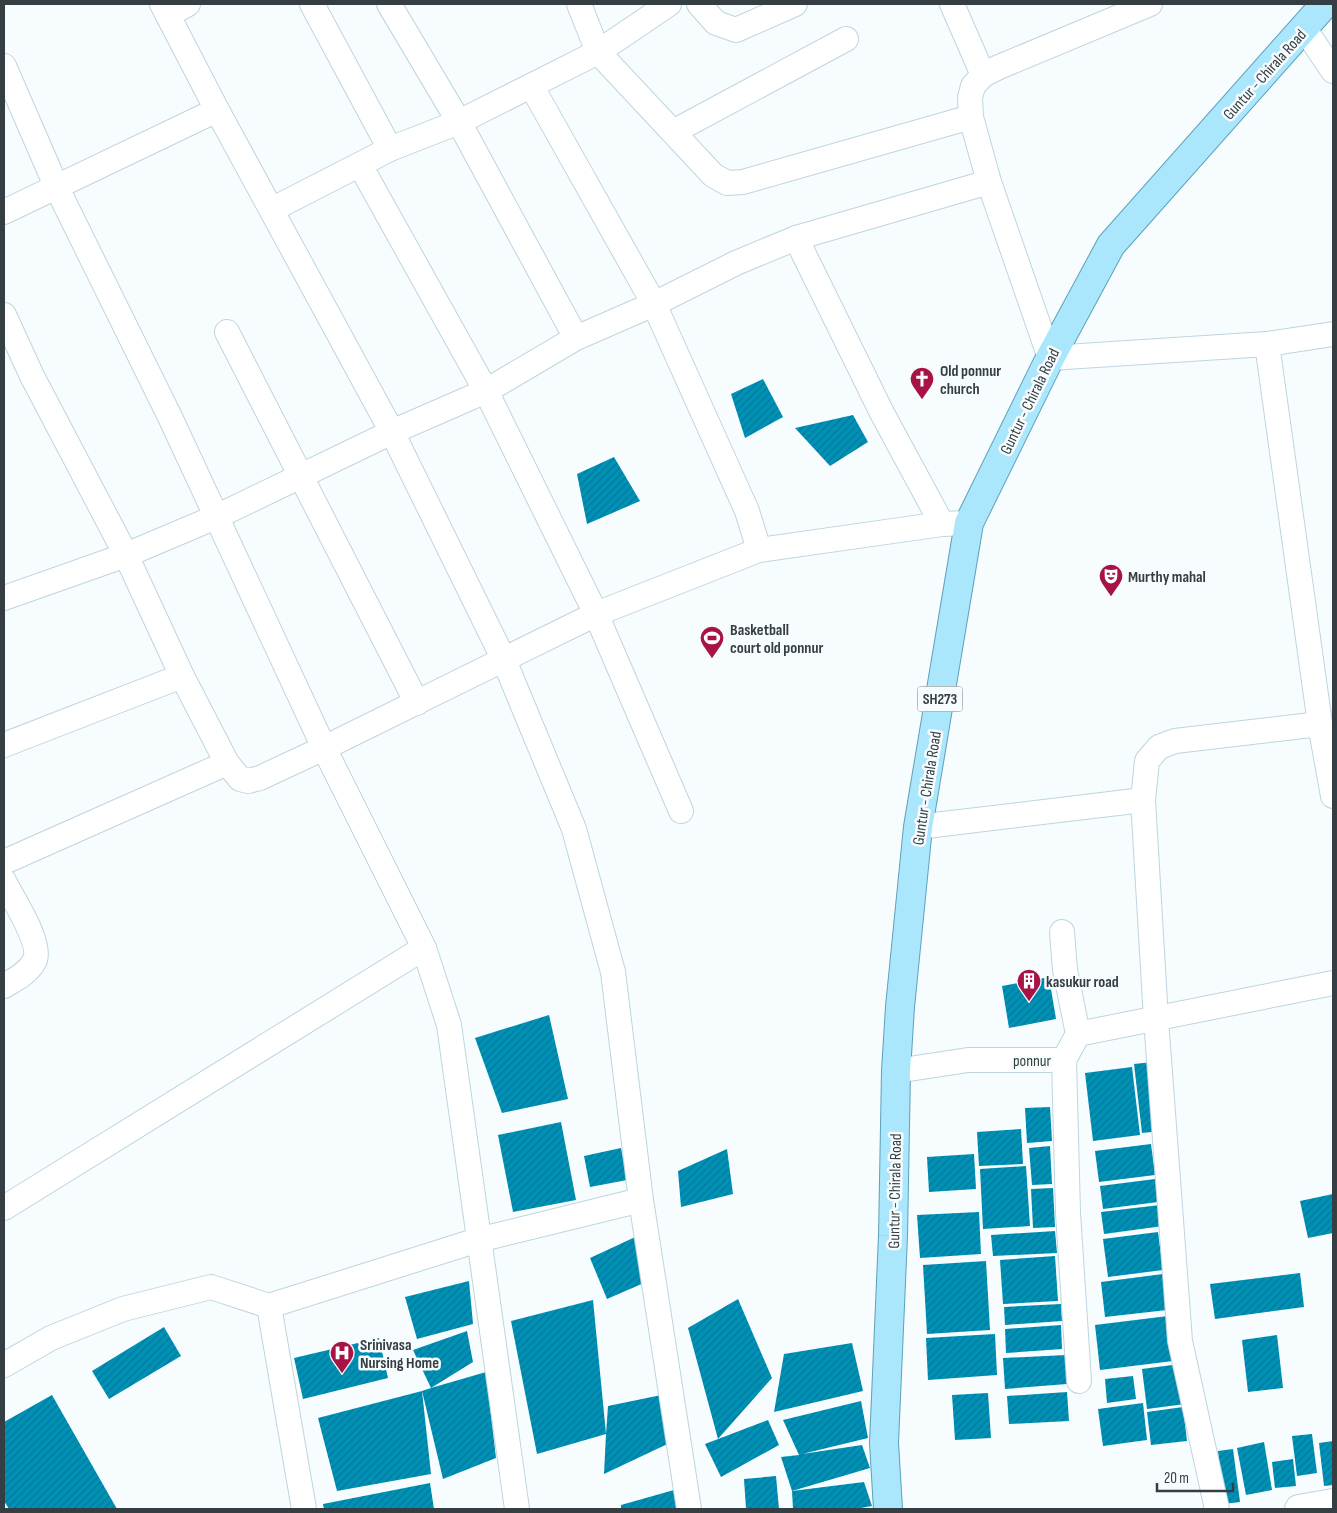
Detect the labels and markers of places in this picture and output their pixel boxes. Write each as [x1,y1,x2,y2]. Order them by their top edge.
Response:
place label: Old ponnur church [940,362,1001,399]
church icon: Old ponnur church [909,366,935,400]
theatre icon: Murthy mahal [1098,563,1124,597]
place label: Murthy mahal [1128,568,1206,587]
place label: Basketball court old ponnur [730,621,823,658]
sports icon: Basketball court old ponnur [699,625,725,659]
building icon: kasukur road [1016,968,1042,1002]
place label: kasukur road [1046,973,1119,992]
place label: Srinivasa Nursing Home [360,1336,439,1373]
hospital icon: Srinivasa Nursing Home [329,1340,355,1374]

